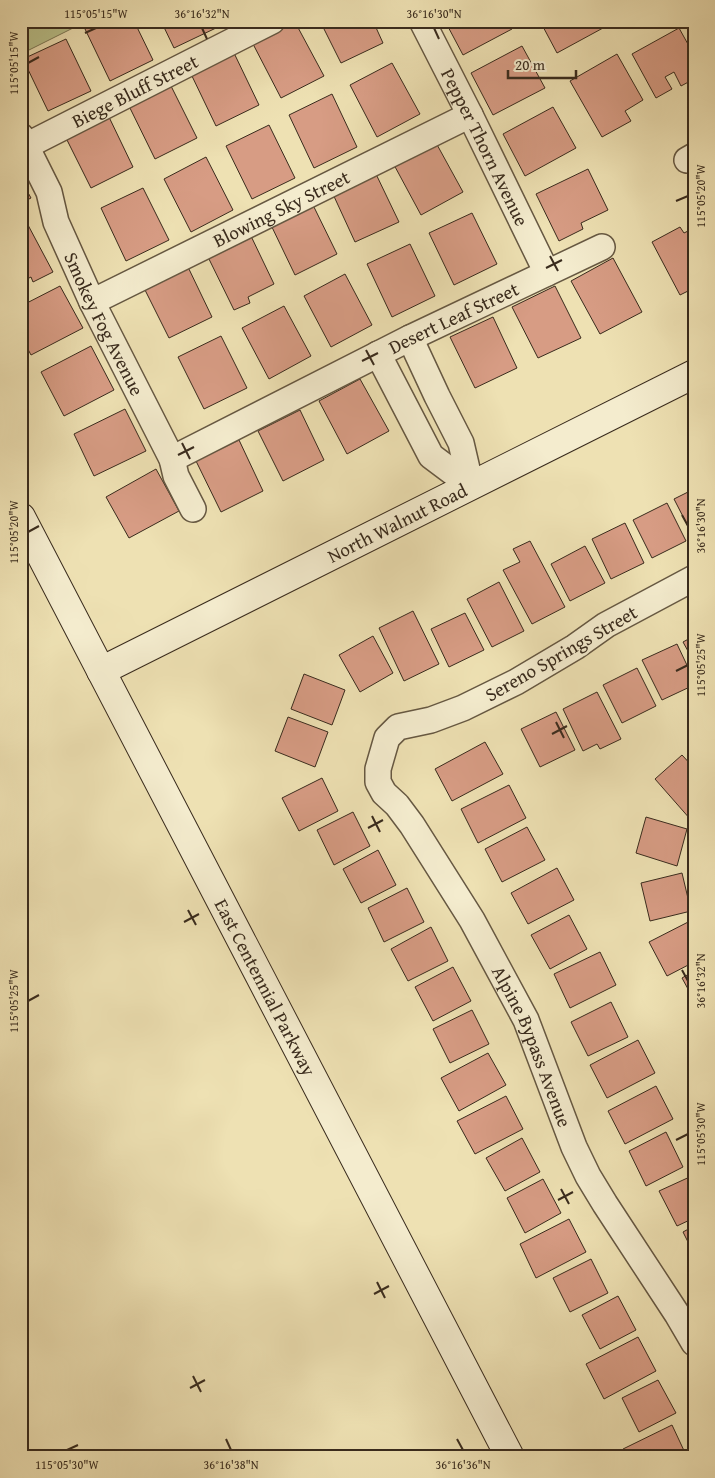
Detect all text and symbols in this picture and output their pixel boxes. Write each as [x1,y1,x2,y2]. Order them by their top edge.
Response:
text: 115°05'15"W [64,5,128,22]
text: 36°16'32"N [174,5,230,22]
text: 36°16'30"N [406,5,462,22]
text: 115°05'15"W [5,31,22,95]
street label: Biege Bluff Street [67,47,203,135]
scale bar [508,48,575,80]
text: 20 m [515,54,546,75]
street label: Pepper Thorn Avenue [434,63,536,231]
street label: Blowing Sky Street [208,163,355,254]
text: 115°05'20"W [692,164,709,228]
street label: Smokey Fog Avenue [57,247,151,400]
street label: Desert Leaf Street [383,274,523,361]
street label: North Walnut Road [322,476,472,570]
text: 36°16'30"N [692,498,709,554]
text: 115°05'20"W [5,500,22,564]
street label: Sereno Springs Street [480,598,643,708]
text: 115°05'25"W [692,633,709,697]
street label: East Centennial Parkway [208,894,324,1081]
text: 36°16'32"N [692,953,709,1009]
street label: Alpine Bypass Avenue [485,960,579,1131]
text: 115°05'25"W [5,969,22,1033]
text: 115°05'30"W [692,1102,709,1166]
text: 115°05'30"W [35,1456,99,1473]
text: 36°16'38"N [203,1456,259,1473]
text: 36°16'36"N [435,1456,491,1473]

